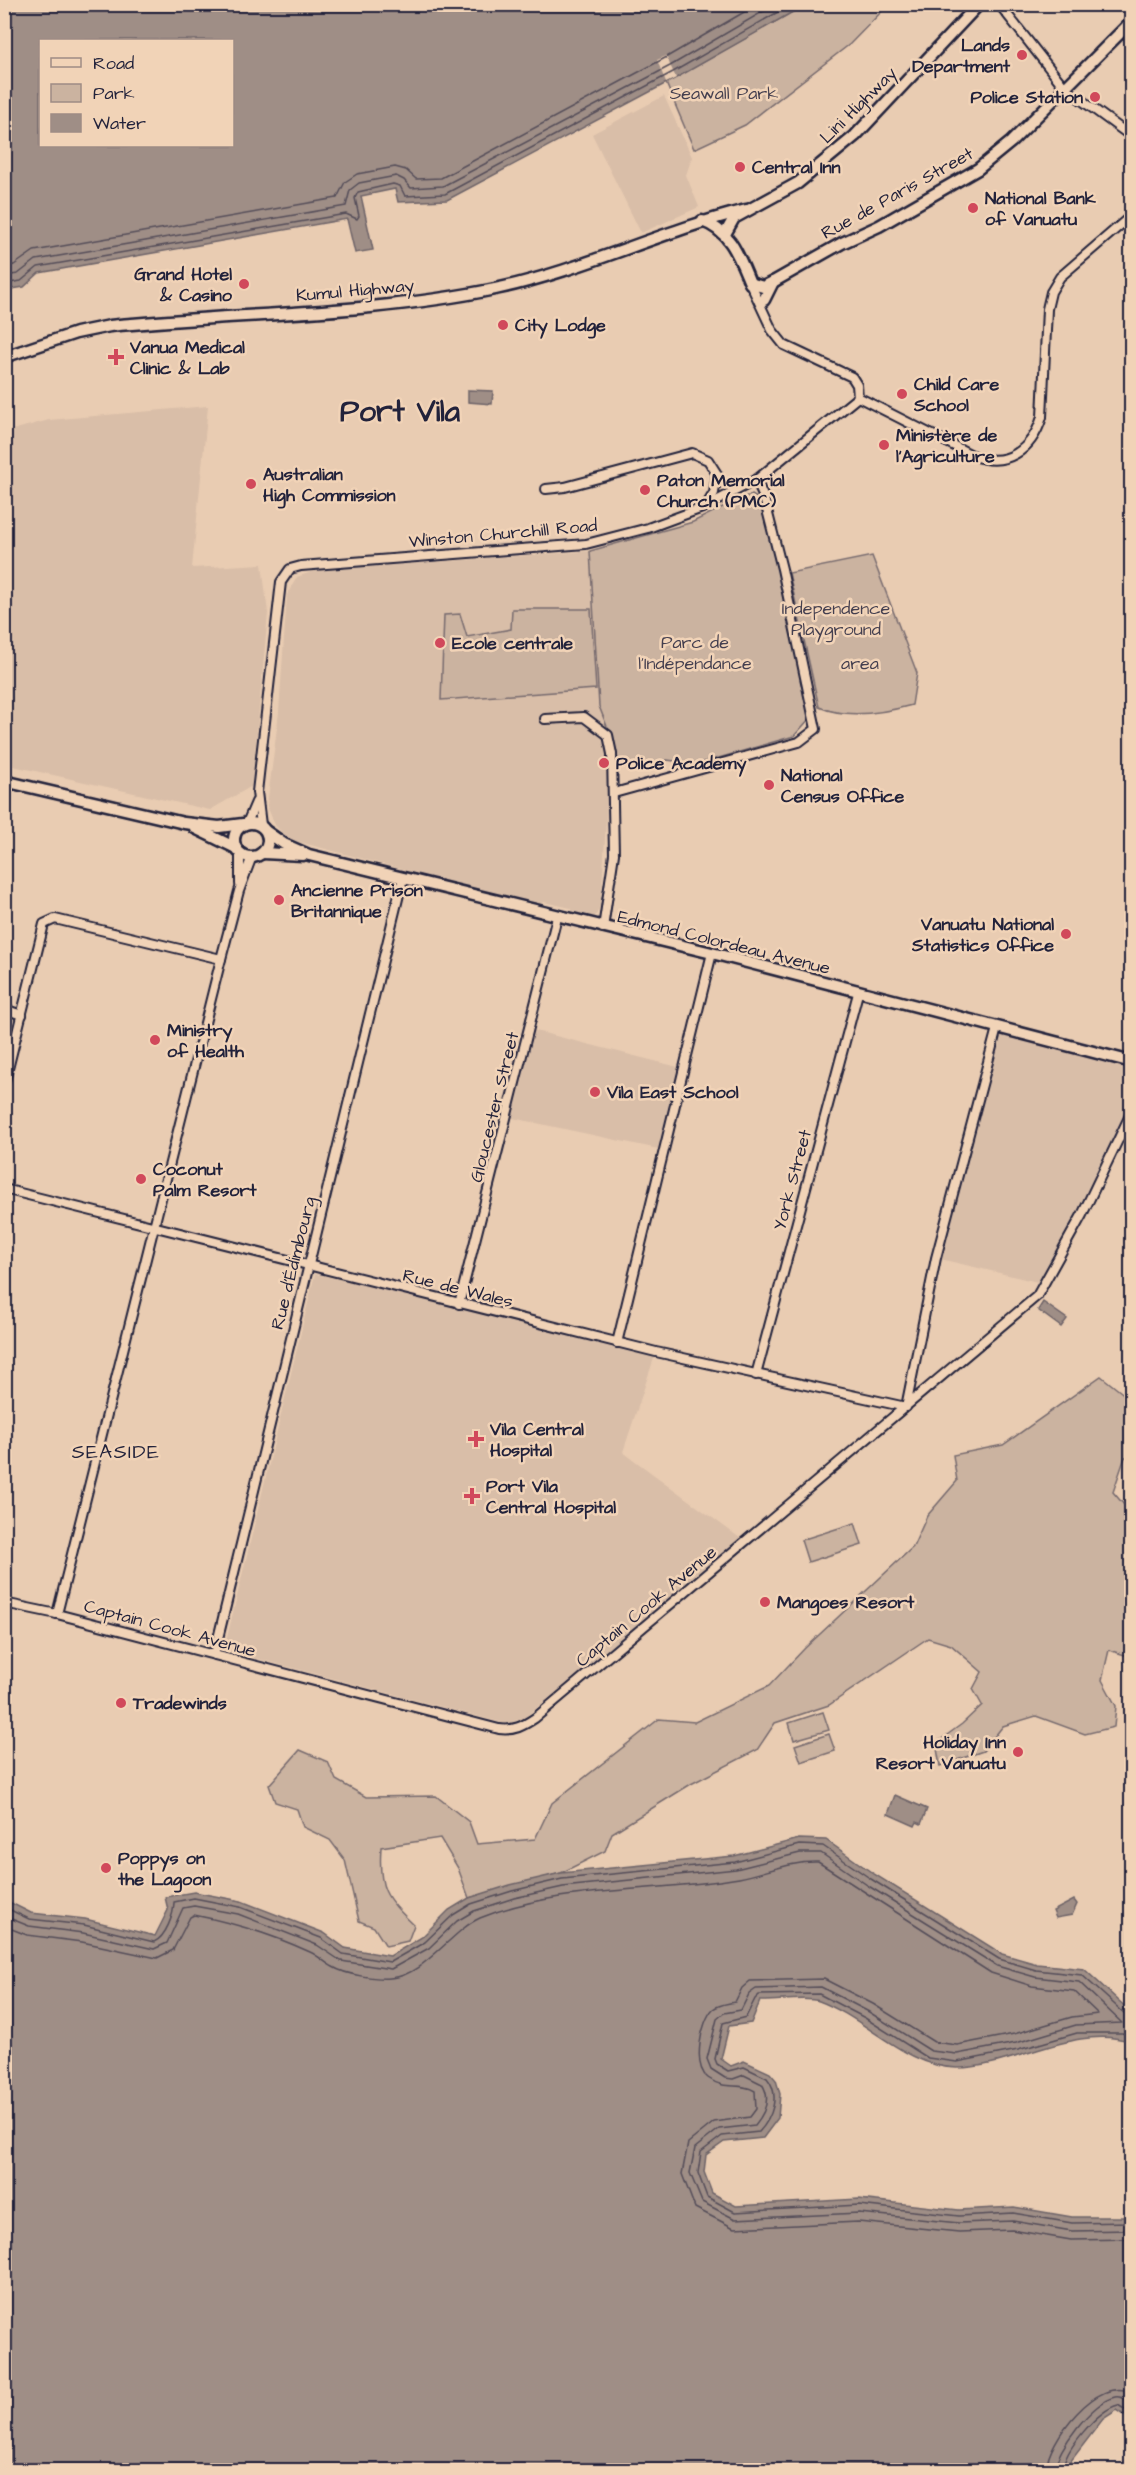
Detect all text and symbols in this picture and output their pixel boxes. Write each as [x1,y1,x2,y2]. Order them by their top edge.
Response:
place label: Lands Department [912,33,1011,79]
legend [39,39,234,147]
marker: Lands Department [1015,48,1029,62]
text: Road [93,51,134,76]
street label: Lini Highway [814,61,903,150]
text: Park [93,81,135,106]
park label: Seawall Park [670,81,778,106]
place label: Police Station [970,85,1083,110]
marker: Police Station [1088,90,1102,104]
text: Water [93,111,146,136]
street label: Rue de Paris Street [817,141,978,246]
place label: Central Inn [752,155,841,180]
marker: Central Inn [733,160,747,174]
place label: National Bank of Vanuatu [985,186,1097,232]
marker: National Bank of Vanuatu [966,201,980,215]
place label: Grand Hotel & Casino [134,262,233,308]
street label: Kumul Highway [295,273,415,309]
marker: Grand Hotel & Casino [237,277,251,291]
place label: City Lodge [515,313,606,339]
marker: City Lodge [496,318,510,332]
place label: Vanua Medical Clinic & Lab [129,335,245,381]
marker: Vanua Medical Clinic & Lab [107,348,125,366]
place label: Child Care School [913,372,999,418]
marker: Child Care School [895,387,909,401]
district label: Port Vila [340,391,461,433]
place label: Ministère de l'Agriculture [896,423,997,470]
marker: Ministère de l'Agriculture [877,438,891,452]
place label: Australian High Commission [263,462,396,509]
place label: Paton Memorial Church (PMC) [657,468,785,514]
marker: Australian High Commission [244,477,258,491]
marker: Paton Memorial Church (PMC) [638,483,652,497]
street label: Winston Churchill Road [408,513,598,554]
park label: Independence Playground [782,596,891,643]
park label: Parc de l'Indépendance [638,630,752,676]
place label: Ecole centrale [452,631,573,656]
marker: Ecole centrale [433,636,447,650]
park label: area [841,651,879,676]
place label: Police Academy [616,751,747,777]
marker: Police Academy [597,756,611,770]
place label: National Census Office [781,763,904,809]
marker: National Census Office [762,778,776,792]
place label: Ancienne Prison Britannique [291,878,423,924]
marker: Ancienne Prison Britannique [272,893,286,907]
street label: Edmond Colordeau Avenue [615,904,833,981]
place label: Vanuatu National Statistics Office [911,912,1054,958]
marker: Vanuatu National Statistics Office [1059,927,1073,941]
place label: Ministry of Health [167,1018,245,1064]
street label: Gloucester Street [464,1028,525,1185]
marker: Ministry of Health [148,1033,162,1047]
place label: Vila East School [606,1080,739,1105]
marker: Vila East School [588,1085,602,1099]
street label: York Street [767,1126,818,1233]
place label: Coconut Palm Resort [153,1157,257,1203]
marker: Coconut Palm Resort [134,1172,148,1186]
street label: Rue d'Édimbourg [265,1194,323,1332]
street label: Rue de Wales [400,1263,516,1314]
place label: Vila Central Hospital [489,1417,584,1463]
marker: Vila Central Hospital [467,1430,485,1448]
district label: SEASIDE [72,1438,160,1466]
place label: Port Vila Central Hospital [486,1474,616,1520]
marker: Port Vila Central Hospital [463,1487,481,1505]
street label: Captain Cook Avenue [570,1540,722,1673]
place label: Mangoes Resort [777,1590,915,1616]
street label: Captain Cook Avenue [81,1593,259,1664]
marker: Mangoes Resort [758,1595,772,1609]
place label: Tradewinds [132,1691,227,1716]
marker: Tradewinds [114,1696,128,1710]
place label: Holiday Inn Resort Vanuatu [876,1730,1006,1776]
marker: Holiday Inn Resort Vanuatu [1011,1745,1025,1759]
place label: Poppys on the Lagoon [117,1846,211,1893]
marker: Poppys on the Lagoon [99,1861,113,1875]

